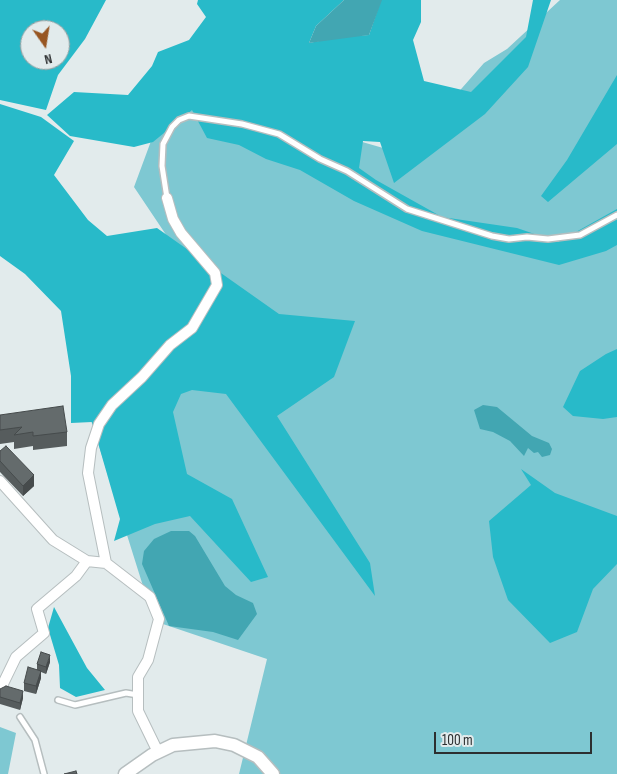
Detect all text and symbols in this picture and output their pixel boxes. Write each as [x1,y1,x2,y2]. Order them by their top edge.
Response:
north arrow [20,20,70,70]
text: N [43,50,54,68]
scale bar [437,722,594,754]
text: 100 m [442,731,473,750]

